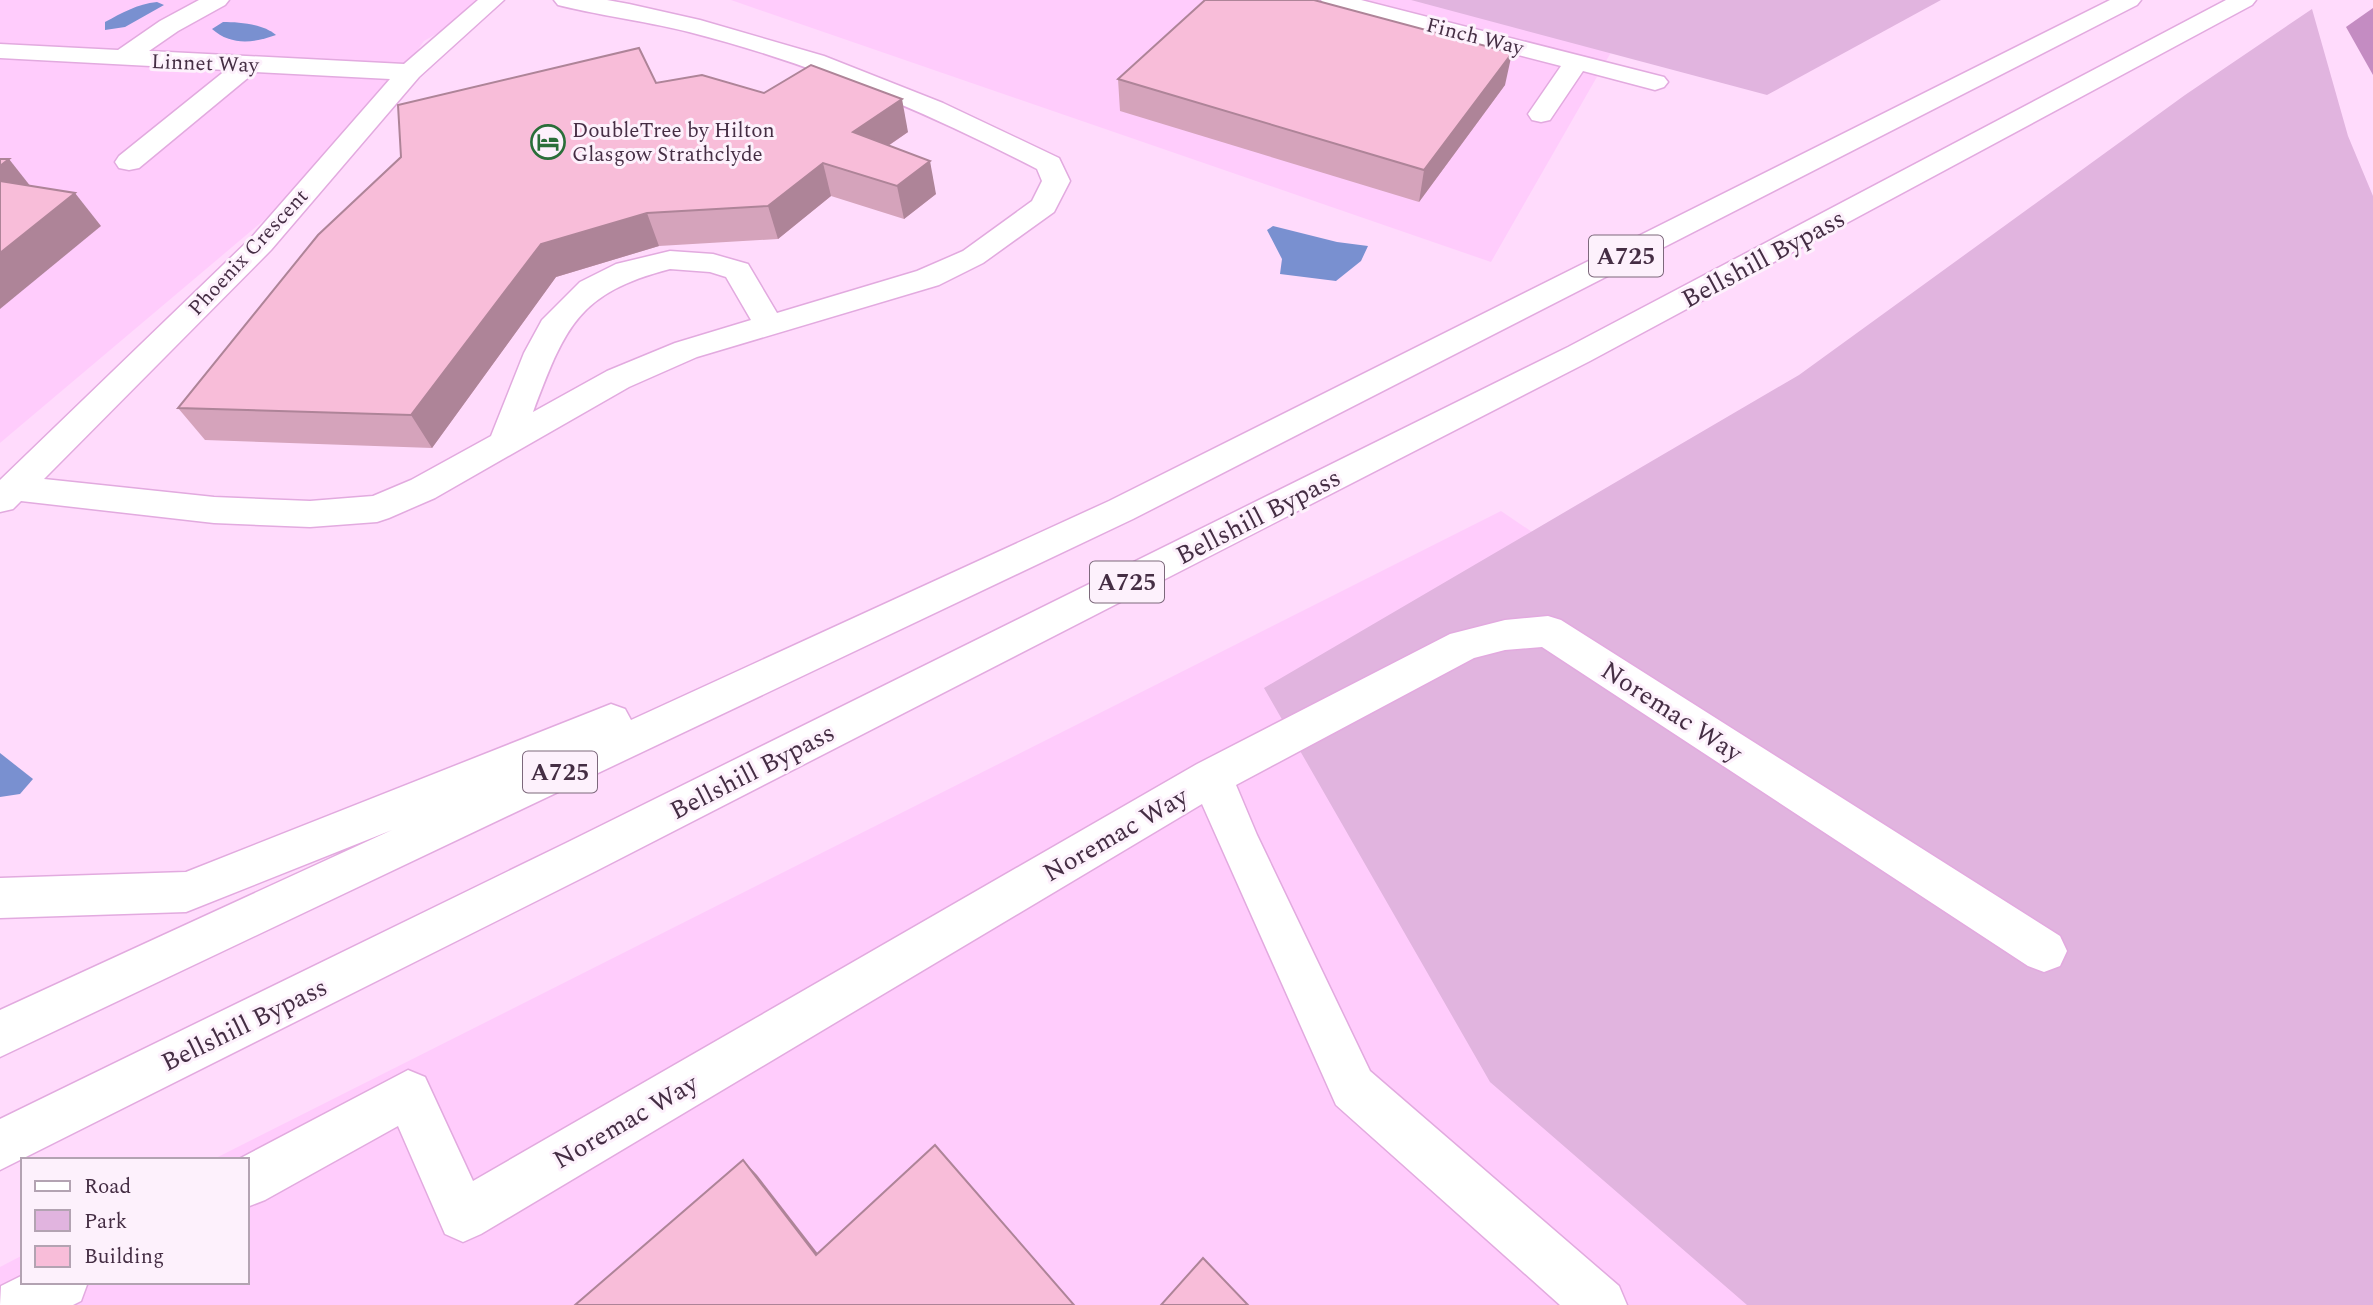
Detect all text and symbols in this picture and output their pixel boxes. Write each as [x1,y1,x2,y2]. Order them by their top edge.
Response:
street label: Finch Way [1423,9,1528,65]
street label: Linnet Way [151,46,260,82]
place label: DoubleTree by Hilton Glasgow Strathclyde [572,115,775,171]
hotel icon: DoubleTree by Hilton Glasgow Strathclyde [529,123,567,161]
street label: Phoenix Crescent [181,182,316,324]
street label: Bellshill Bypass [1674,199,1853,319]
road number: A725 [1589,235,1663,276]
street label: Bellshill Bypass [1169,458,1348,576]
road number: A725 [1090,562,1164,602]
street label: Noremac Way [1593,651,1751,773]
street label: Bellshill Bypass [663,713,842,831]
road number: A725 [523,752,597,792]
street label: Noremac Way [1035,776,1197,893]
street label: Bellshill Bypass [154,967,334,1082]
street label: Noremac Way [545,1063,707,1180]
legend [21,1158,248,1284]
text: Road [84,1171,131,1203]
text: Park [84,1206,128,1238]
text: Building [84,1241,164,1273]

